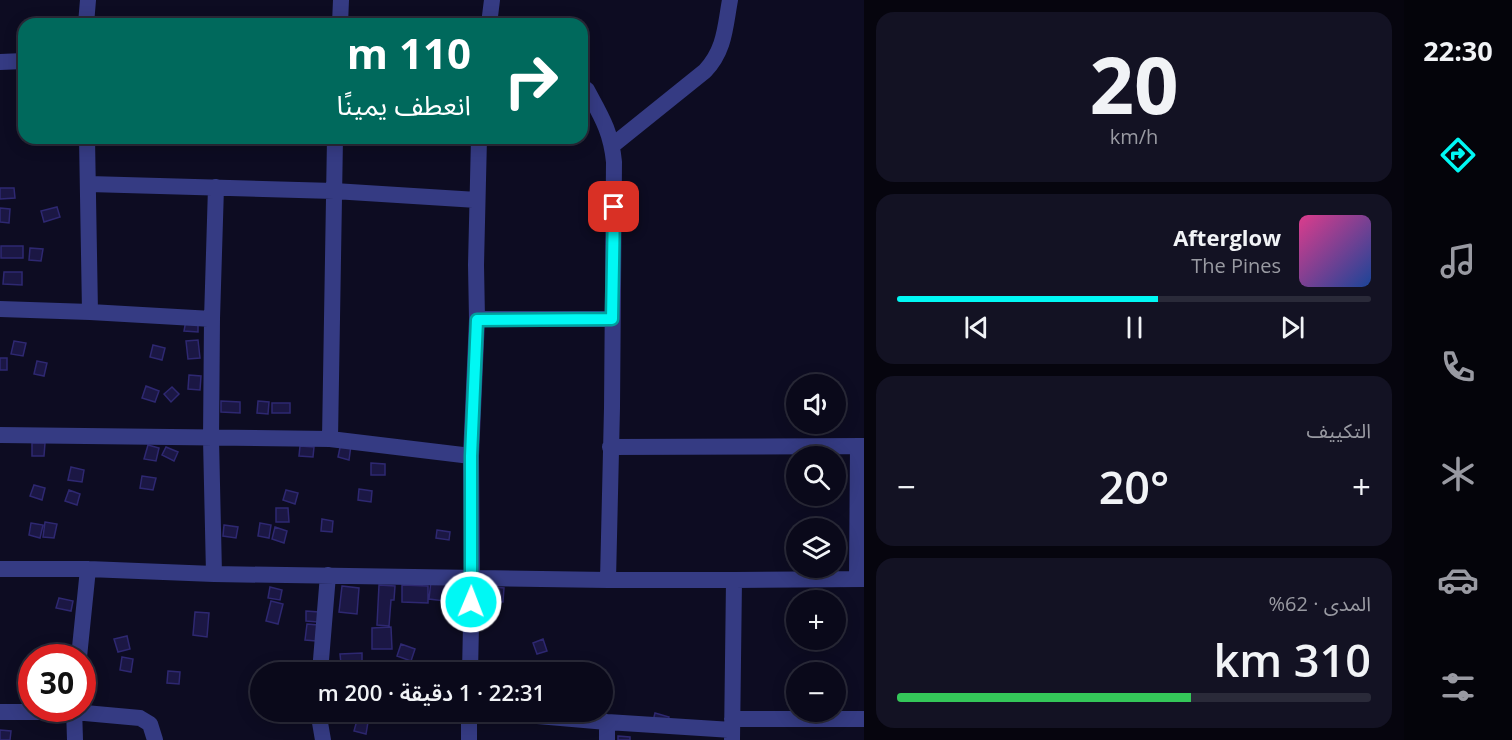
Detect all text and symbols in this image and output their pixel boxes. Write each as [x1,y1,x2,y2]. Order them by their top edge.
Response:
text: 110 m [347,24,471,81]
text: 20 [1089,31,1179,137]
text: 22:30 [1423,32,1493,69]
icon: right [492,42,570,120]
text: انعطف يمينًا [337,86,471,123]
text: km/h [1110,123,1158,150]
icon: directions [1437,134,1479,176]
pin [588,181,639,232]
icon: arrive [597,190,630,223]
text: Afterglow [1173,222,1281,252]
icon: music [1437,240,1479,282]
text: The Pines [1191,252,1281,279]
icon: previous [960,311,993,344]
icon: pause [1118,311,1151,344]
icon: next [1276,311,1309,344]
icon: phone [1437,346,1479,388]
map controls [786,374,846,722]
button: sound [786,374,846,434]
text: التكييف [1307,417,1371,444]
button: search [786,446,846,506]
icon: climate [1437,453,1479,495]
text: 20° [1099,456,1169,517]
text: − [897,464,916,509]
text: + [1352,464,1371,509]
button: layers [786,518,846,578]
icon: car [1437,559,1479,601]
position arrow [439,570,503,634]
button: + [786,590,846,650]
text: المدى · 62% [1269,590,1371,617]
text: 310 km [1213,629,1371,690]
speed limit sign: 30 [18,644,96,722]
button: − [786,662,846,722]
icon: filters [1437,666,1479,708]
text: 22:31 · 1 دقيقة · 200 m [318,677,545,707]

